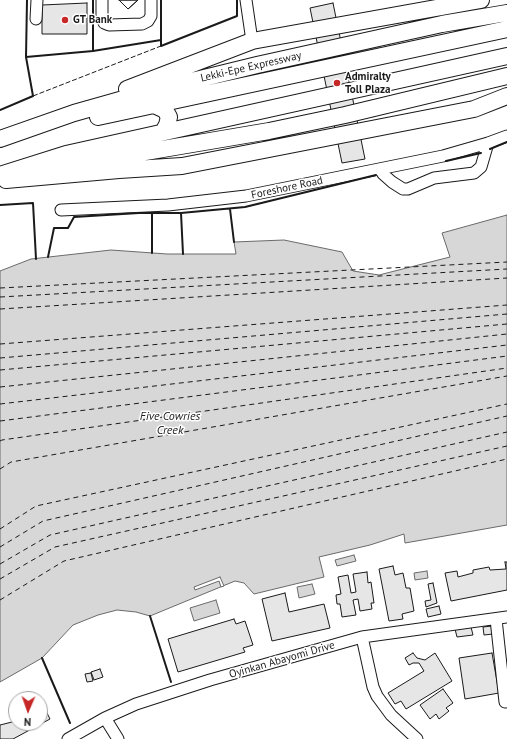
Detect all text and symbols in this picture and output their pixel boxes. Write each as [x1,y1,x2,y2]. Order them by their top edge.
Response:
place label: GT Bank [73,13,112,27]
marker: GT Bank [60,15,70,25]
street label: Lekki-Epe Expressway [199,49,303,85]
place label: Admiralty Toll Plaza [345,70,391,96]
marker: Admiralty Toll Plaza [332,78,342,88]
street label: Foreshore Road [250,174,324,202]
water label: Five Cowries Creek [140,410,200,438]
street label: Oyinkan Abayomi Drive [228,639,336,681]
north arrow [8,691,48,731]
text: N [24,715,31,729]

